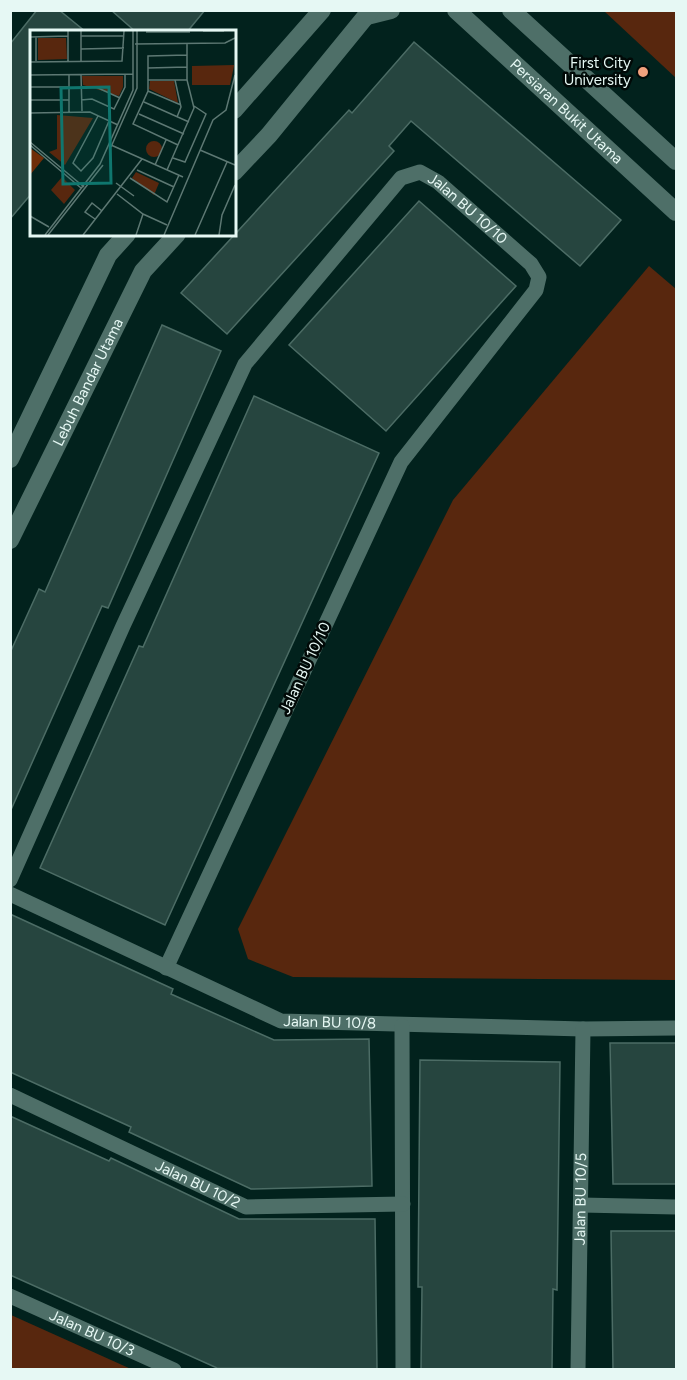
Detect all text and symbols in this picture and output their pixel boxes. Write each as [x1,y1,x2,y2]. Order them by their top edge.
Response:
inset map [30,30,236,236]
place label: First City University [564,54,631,89]
street label: Persiaran Bukit Utama [506,55,627,168]
marker: First City University [636,65,650,79]
street label: Jalan BU 10/10 [425,169,511,248]
street label: Lebuh Bandar Utama [49,315,127,449]
street label: Jalan BU 10/10 [276,619,334,717]
street label: Jalan BU 10/8 [283,1012,376,1033]
street label: Jalan BU 10/5 [571,1153,590,1245]
street label: Jalan BU 10/2 [152,1156,243,1212]
street label: Jalan BU 10/3 [46,1306,138,1360]

